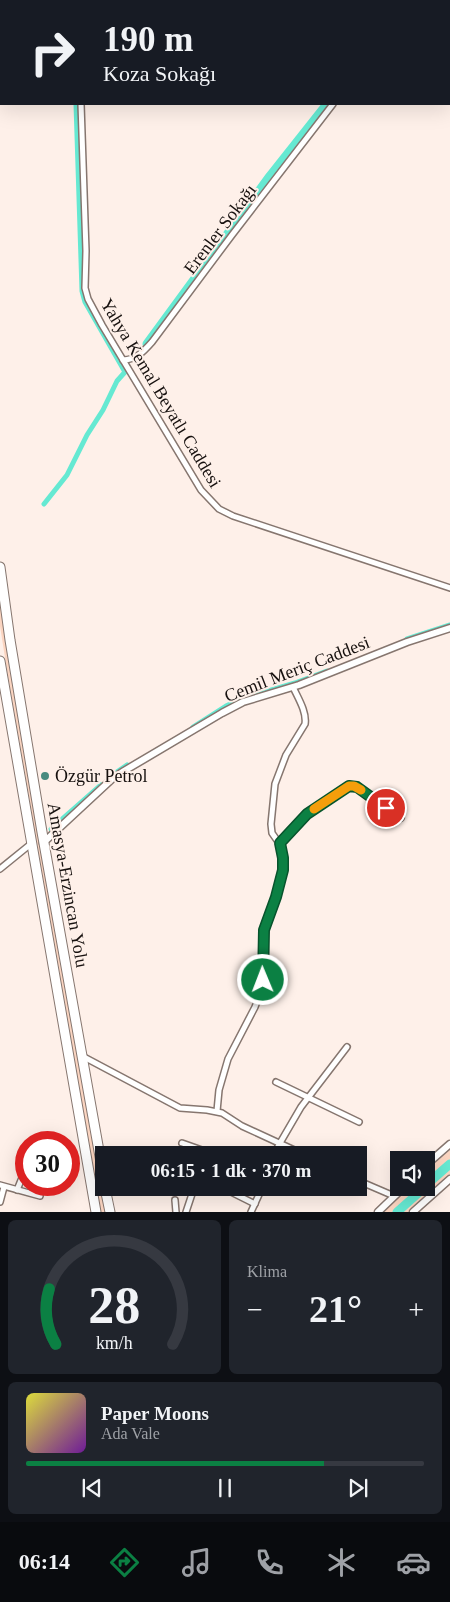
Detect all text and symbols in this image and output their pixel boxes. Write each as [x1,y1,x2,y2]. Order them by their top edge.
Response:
icon: right [20,20,85,85]
text: 190 m [103,20,193,59]
text: Koza Sokağı [103,61,216,86]
street label: Erenler Sokağı [180,180,260,278]
street label: Yahya Kemal Beyatlı Caddesi [97,295,225,491]
street label: Cemil Meriç Caddesi [222,632,372,706]
place label: Özgür Petrol [55,766,147,786]
marker: Özgür Petrol [39,770,51,782]
pin [365,787,407,829]
icon: arrive [372,794,400,822]
street label: Amasya-Erzincan Yolu [44,801,92,969]
position arrow [236,953,288,1005]
speed limit sign: 30 [15,1131,80,1196]
map controls [390,1151,435,1196]
button: sound [390,1151,435,1196]
text: 06:15 · 1 dk · 370 m [151,1160,311,1181]
text: Klima [247,1263,287,1280]
text: 28 [89,1277,141,1334]
text: 21° [309,1288,362,1330]
text: − [247,1294,263,1325]
text: + [408,1294,424,1325]
text: km/h [96,1333,133,1353]
text: Paper Moons [101,1403,209,1424]
text: Ada Vale [101,1425,160,1442]
icon: previous [78,1474,106,1502]
icon: pause [211,1474,239,1502]
icon: next [344,1474,372,1502]
icon: directions [107,1545,142,1580]
icon: music [179,1545,214,1580]
icon: phone [252,1545,287,1580]
icon: climate [324,1545,359,1580]
icon: car [396,1545,431,1580]
text: 06:14 [19,1549,70,1574]

